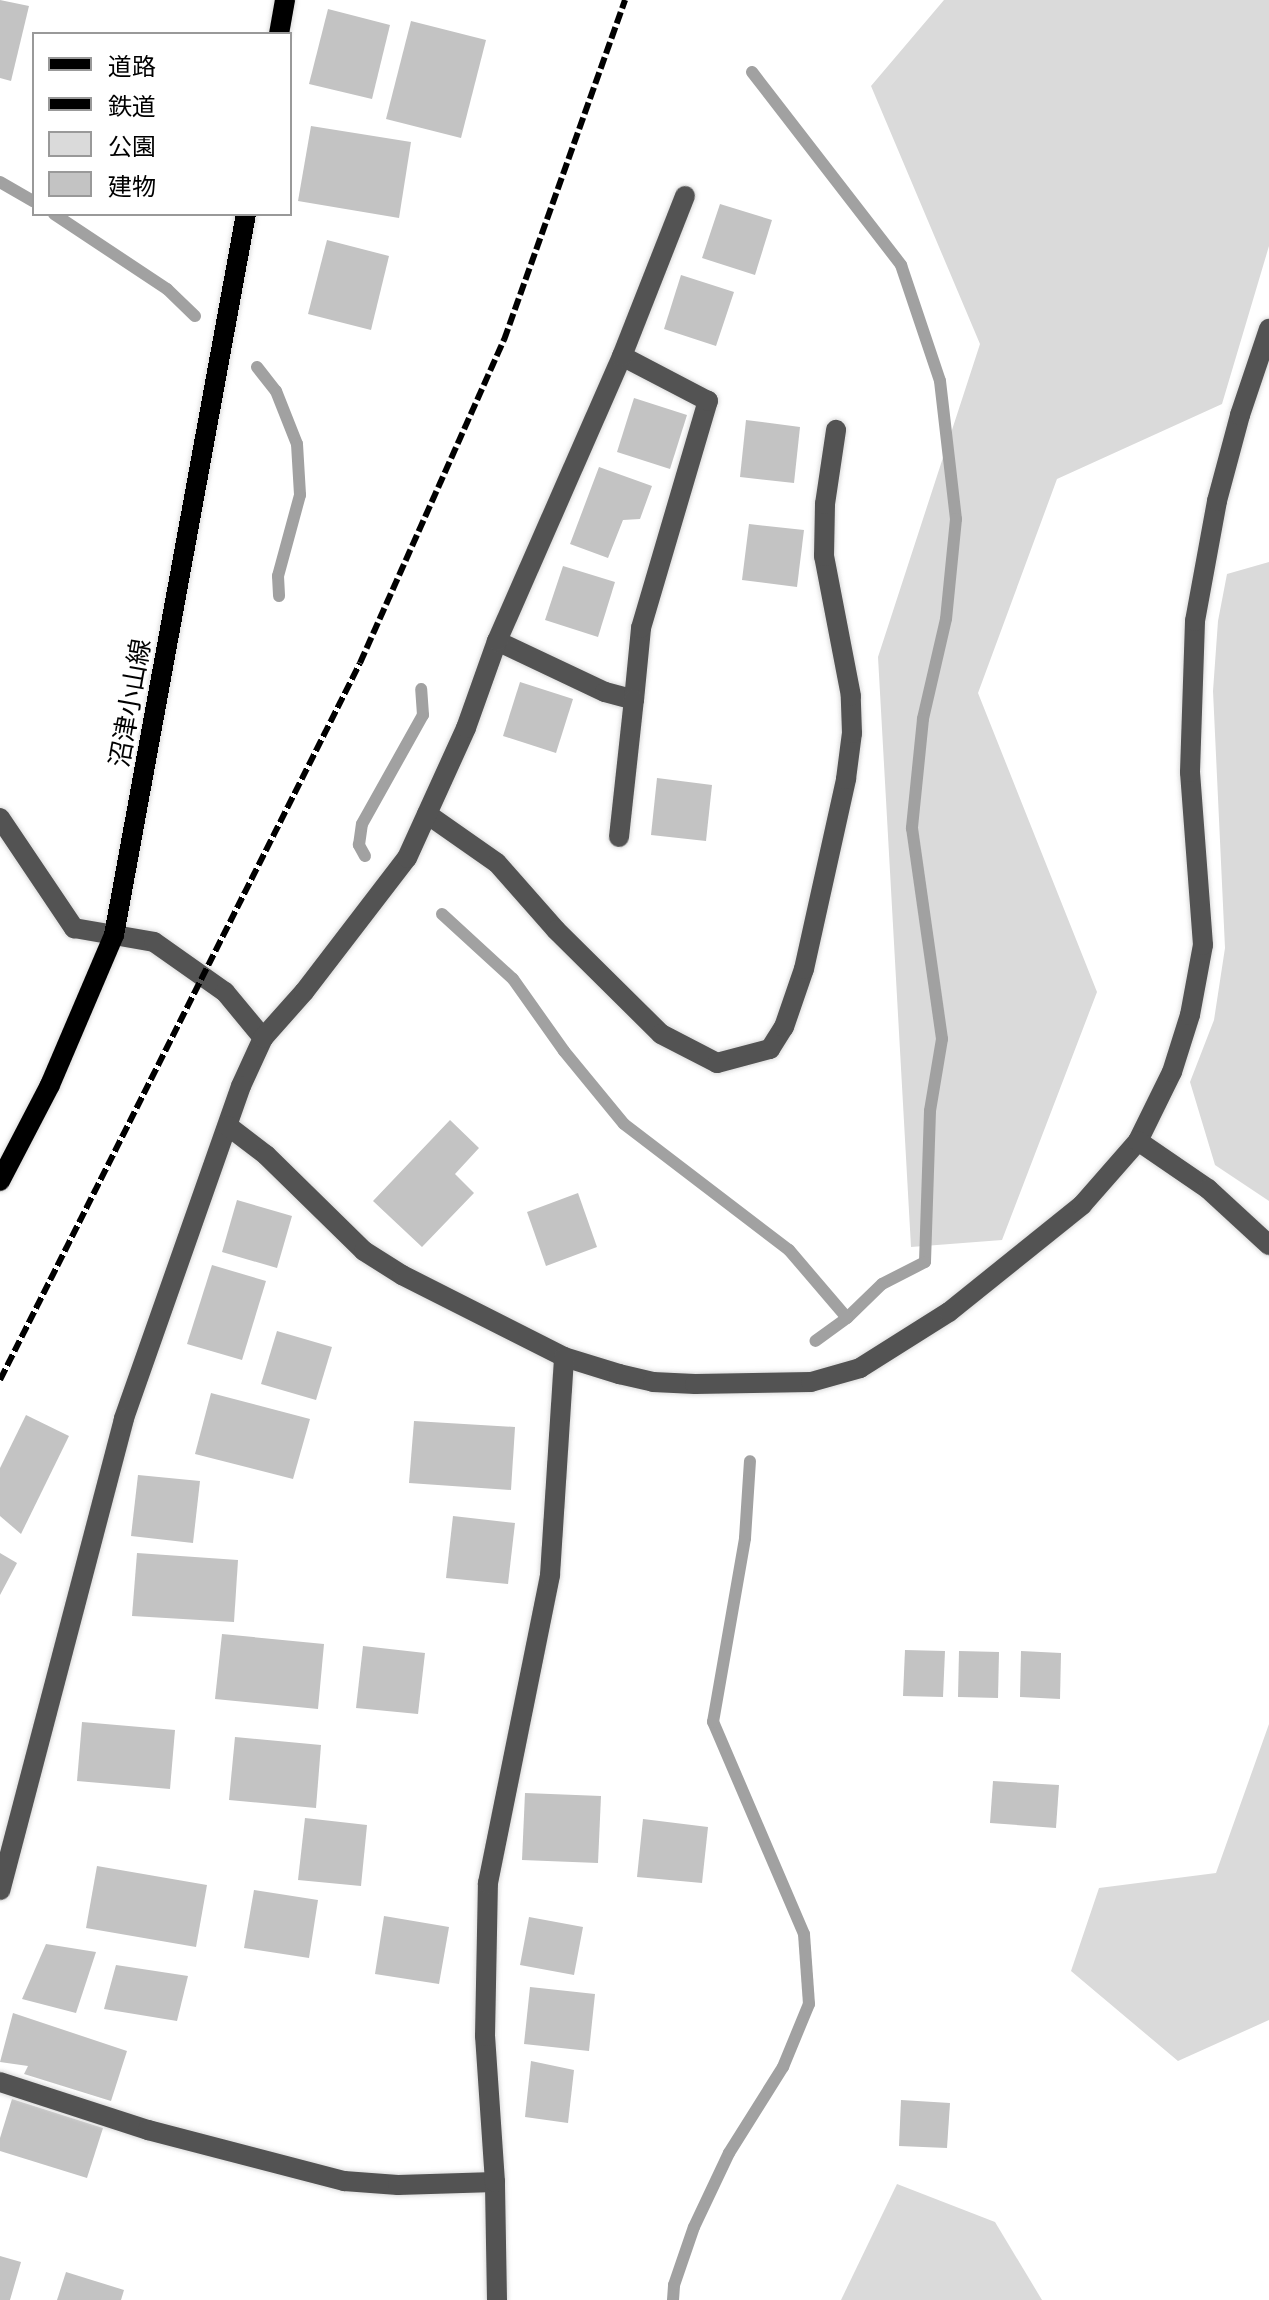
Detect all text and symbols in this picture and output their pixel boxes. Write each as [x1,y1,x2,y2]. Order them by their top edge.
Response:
legend [32,32,292,216]
text: 道路 [108,50,156,82]
text: 鉄道 [108,90,156,122]
text: 公園 [108,130,156,162]
text: 建物 [108,170,156,202]
street label: 沼津小山線 [103,636,157,770]

